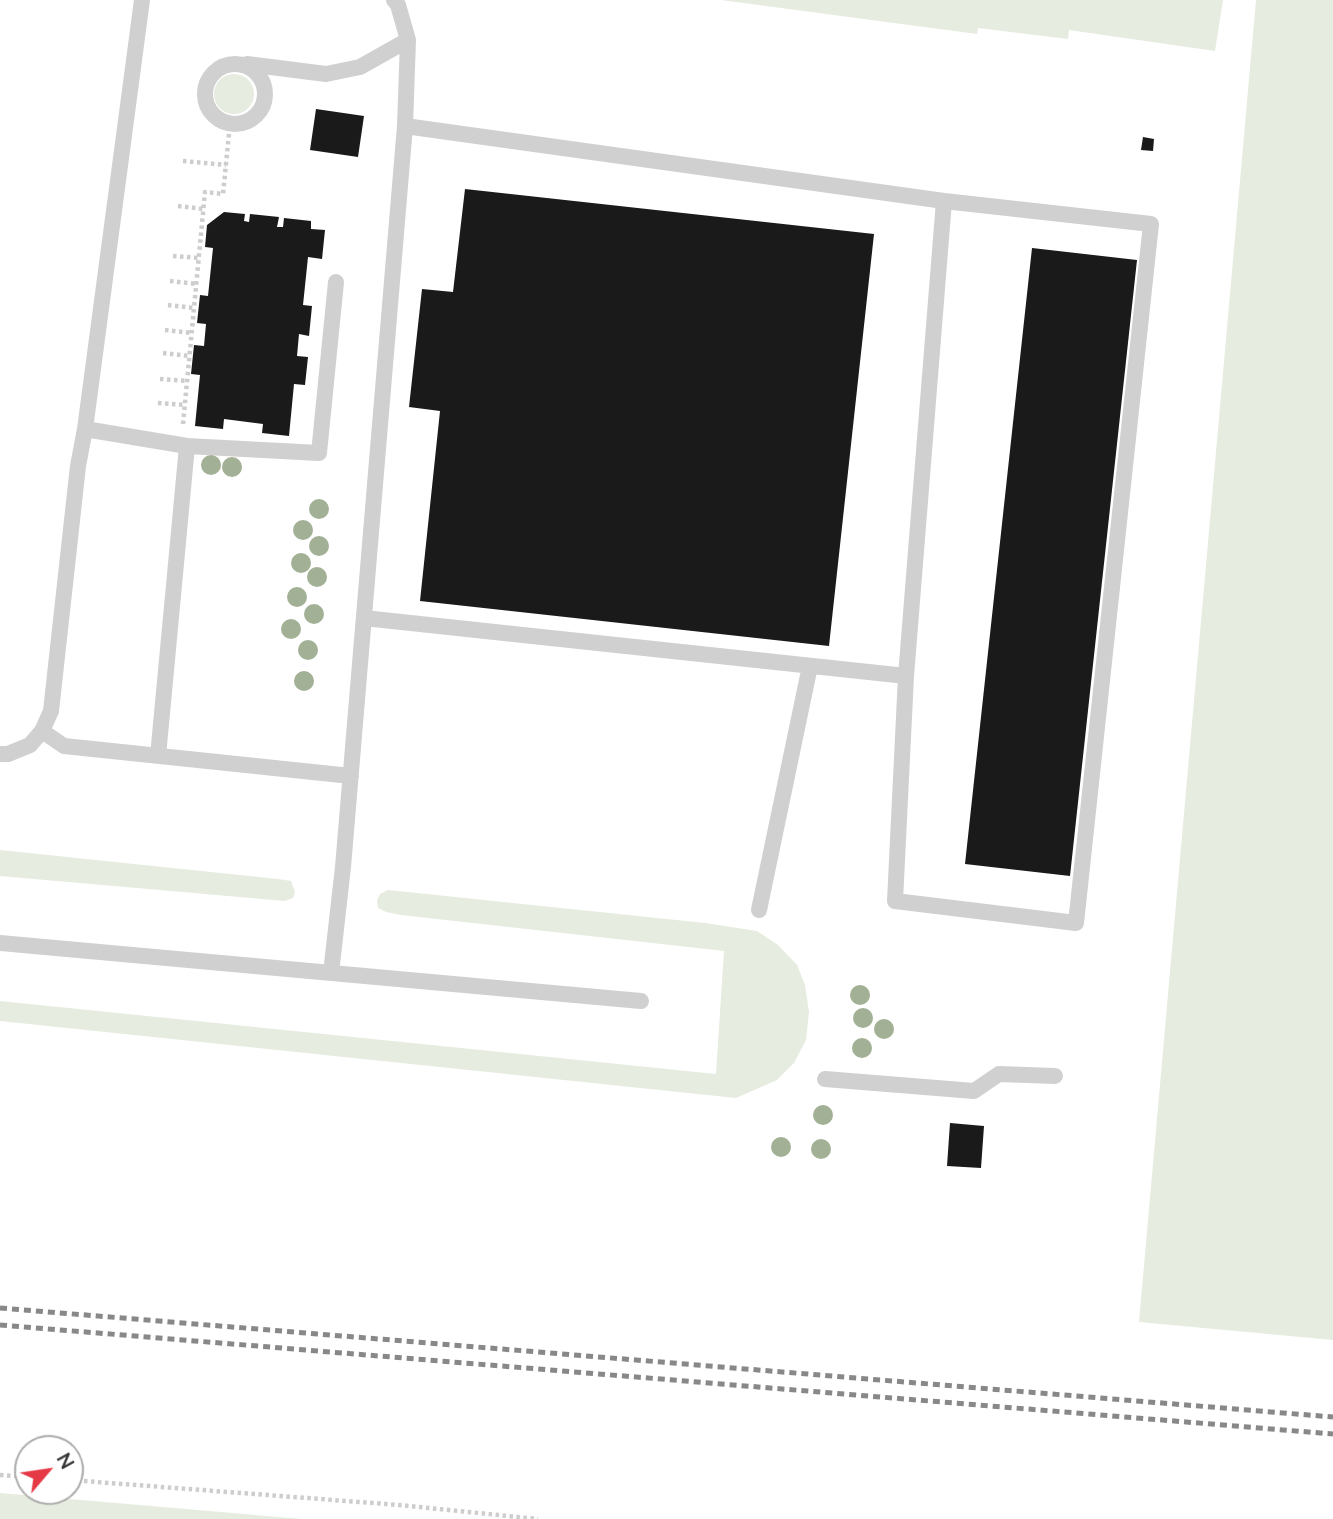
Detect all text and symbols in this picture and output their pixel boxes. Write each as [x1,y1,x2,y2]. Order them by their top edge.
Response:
north arrow [14,1435,84,1505]
text: N [52,1449,80,1473]

